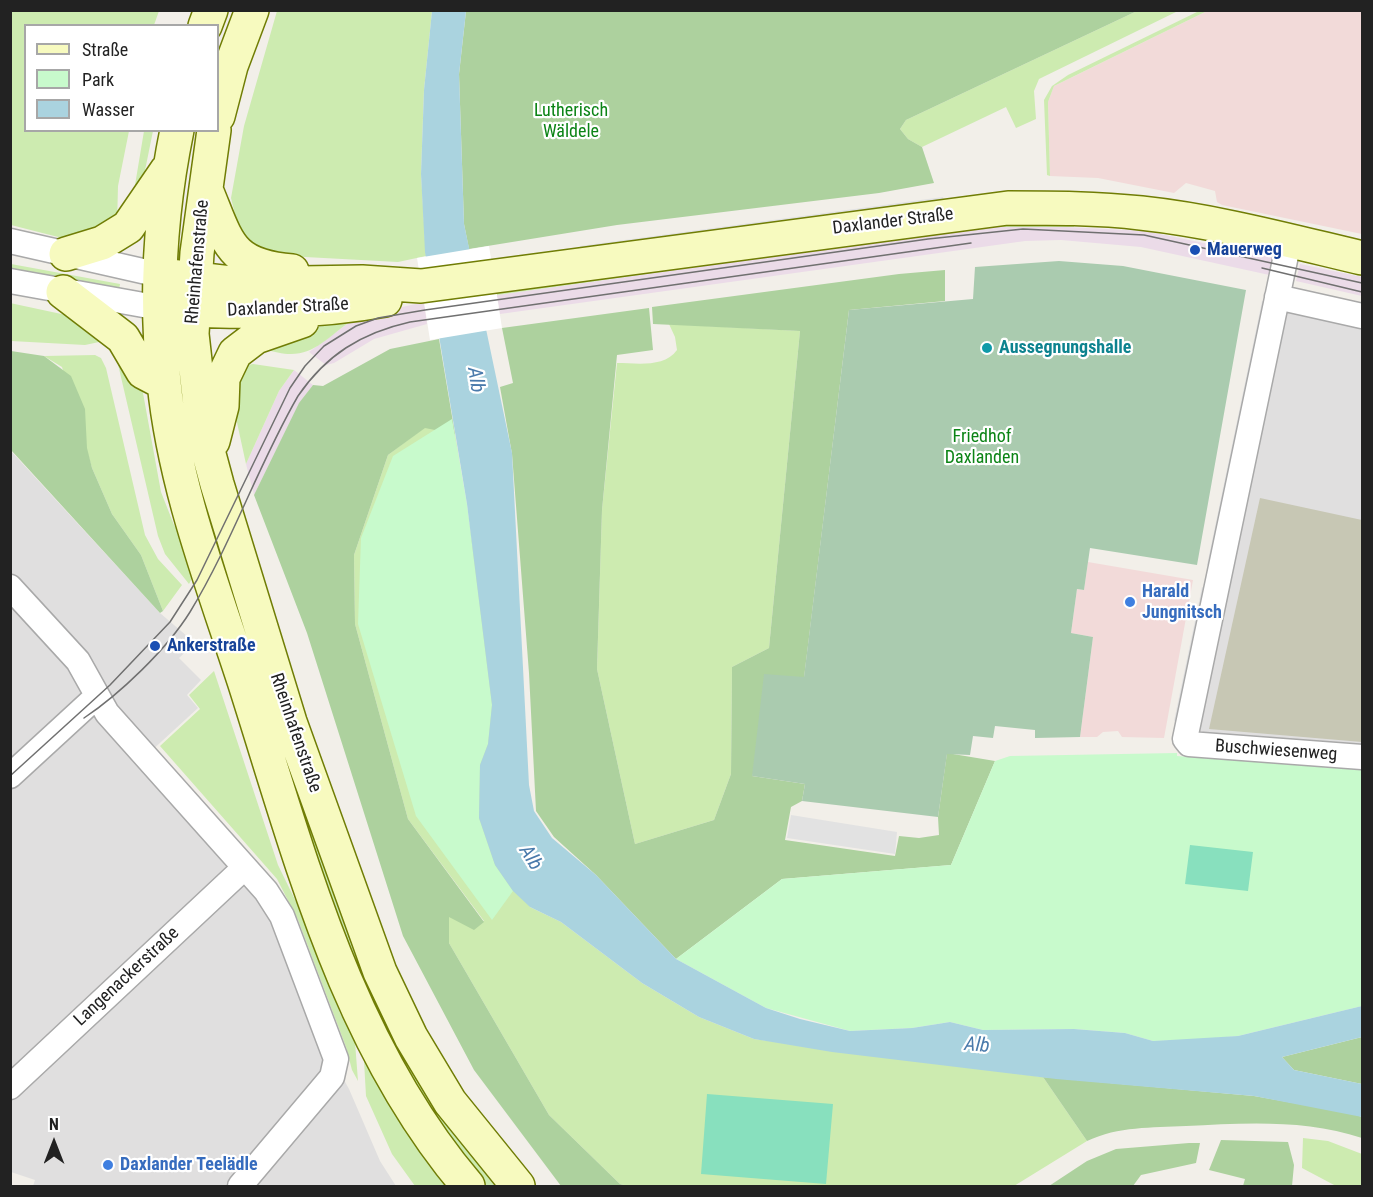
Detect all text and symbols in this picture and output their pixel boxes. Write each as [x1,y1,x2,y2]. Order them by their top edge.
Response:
legend [24,24,219,132]
text: Straße [82,39,128,60]
text: Park [82,69,114,90]
text: Wasser [82,99,134,120]
park label: Lutherisch Wäldele [534,100,608,142]
street label: Rheinhafenstraße [182,199,214,325]
street label: Daxlander Straße [831,204,955,240]
place label: Mauerweg [1207,239,1282,261]
marker: Mauerweg [1188,243,1202,257]
street label: Daxlander Straße [227,294,349,322]
place label: Aussegnungshalle [999,337,1131,359]
marker: Aussegnungshalle [980,341,994,355]
water label: Alb [461,366,489,394]
park label: Friedhof Daxlanden [945,426,1019,468]
place label: Harald Jungnitsch [1142,581,1222,624]
marker: Harald Jungnitsch [1123,595,1137,609]
place label: Ankerstraße [167,635,256,657]
marker: Ankerstraße [148,639,162,653]
street label: Rheinhafenstraße [265,671,325,795]
street label: Buschwiesenweg [1214,736,1338,766]
water label: Alb [513,841,547,875]
street label: Langenackerstraße [70,923,184,1031]
water label: Alb [963,1033,991,1059]
north arrow [24,1113,84,1173]
text: N [49,1115,59,1134]
place label: Daxlander Teelädle [120,1154,258,1176]
marker: Daxlander Teelädle [101,1158,115,1172]

